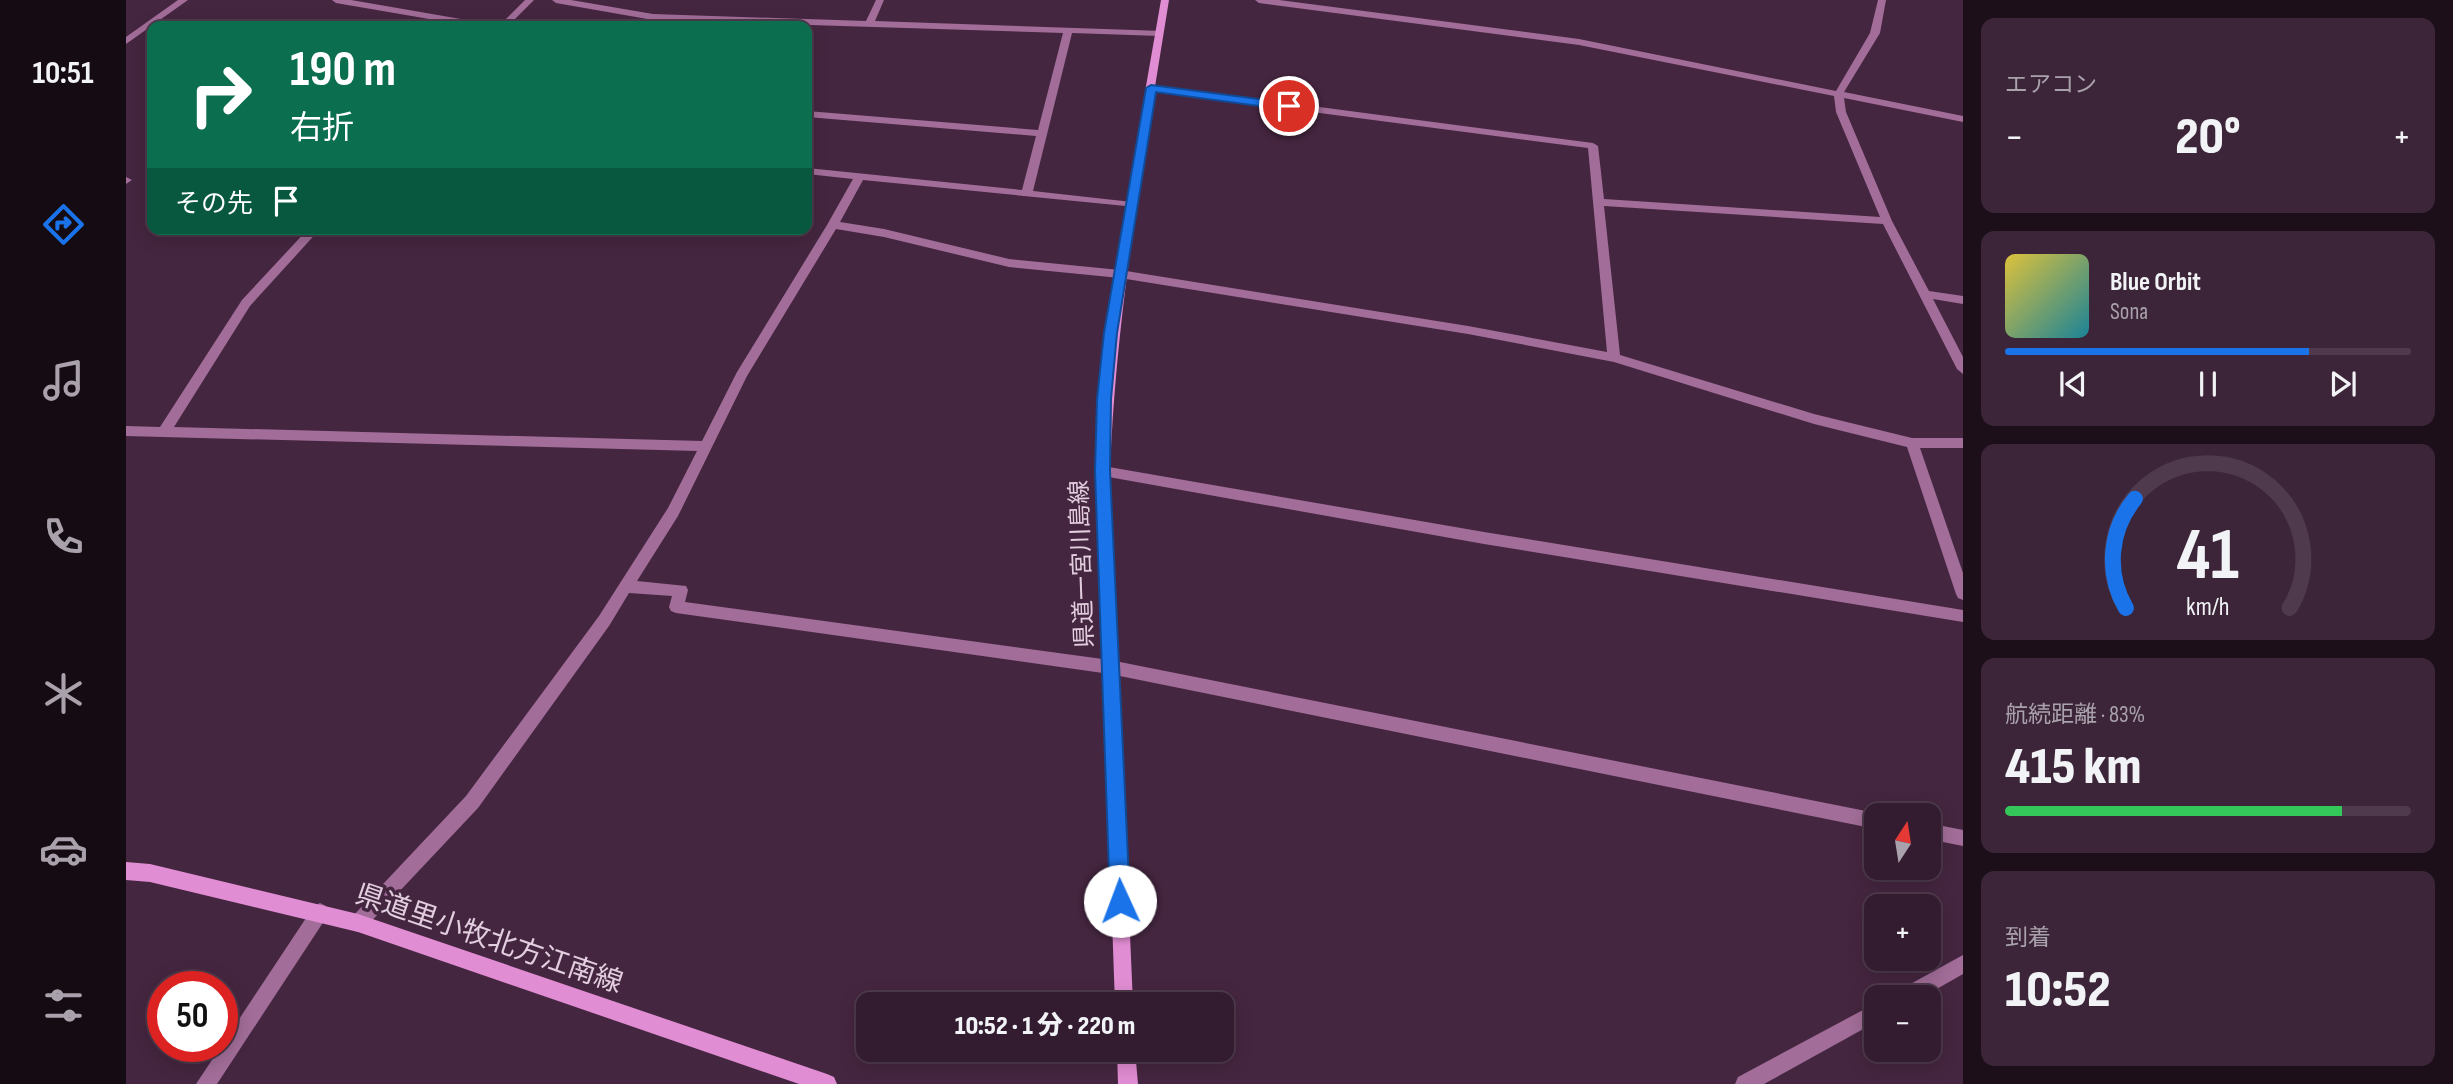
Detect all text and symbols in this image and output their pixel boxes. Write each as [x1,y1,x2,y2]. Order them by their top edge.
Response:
text: 190 m [290,41,396,100]
icon: right [175,49,266,140]
text: 10:51 [32,54,94,93]
text: エアコン [2005,71,2097,99]
pin [1259,76,1319,136]
icon: arrive [1270,87,1308,125]
text: 20° [2175,106,2241,169]
text: 右折 [290,109,354,148]
text: − [2005,115,2024,160]
text: + [2392,115,2411,160]
icon: arrive [267,182,305,220]
text: その先 [175,189,253,220]
icon: directions [39,200,88,249]
text: Blue Orbit [2110,267,2201,298]
text: Sona [2110,298,2148,326]
icon: music [39,356,88,405]
icon: previous [2054,365,2092,403]
icon: pause [2189,365,2227,403]
icon: next [2324,365,2362,403]
street label: 県道一宮川島線 [1065,480,1099,648]
icon: phone [39,512,88,561]
text: 41 [2177,512,2239,600]
text: km/h [2186,592,2230,623]
icon: climate [39,669,88,718]
text: 航続距離 · 83% [2005,701,2145,729]
text: 415 km [2005,736,2141,799]
north arrow [1864,803,1941,880]
map controls [1864,803,1941,1062]
icon: car [39,825,88,874]
position arrow [1083,864,1157,938]
street label: 県道里小牧北方江南線 [351,878,627,1000]
button: + [1864,894,1941,971]
text: 到着 [2005,924,2051,952]
text: 10:52 [2005,959,2111,1022]
speed limit sign: 50 [147,971,238,1062]
icon: filters [39,981,88,1030]
button: − [1864,985,1941,1062]
text: 10:52 · 1 分 · 220 m [955,1011,1135,1042]

